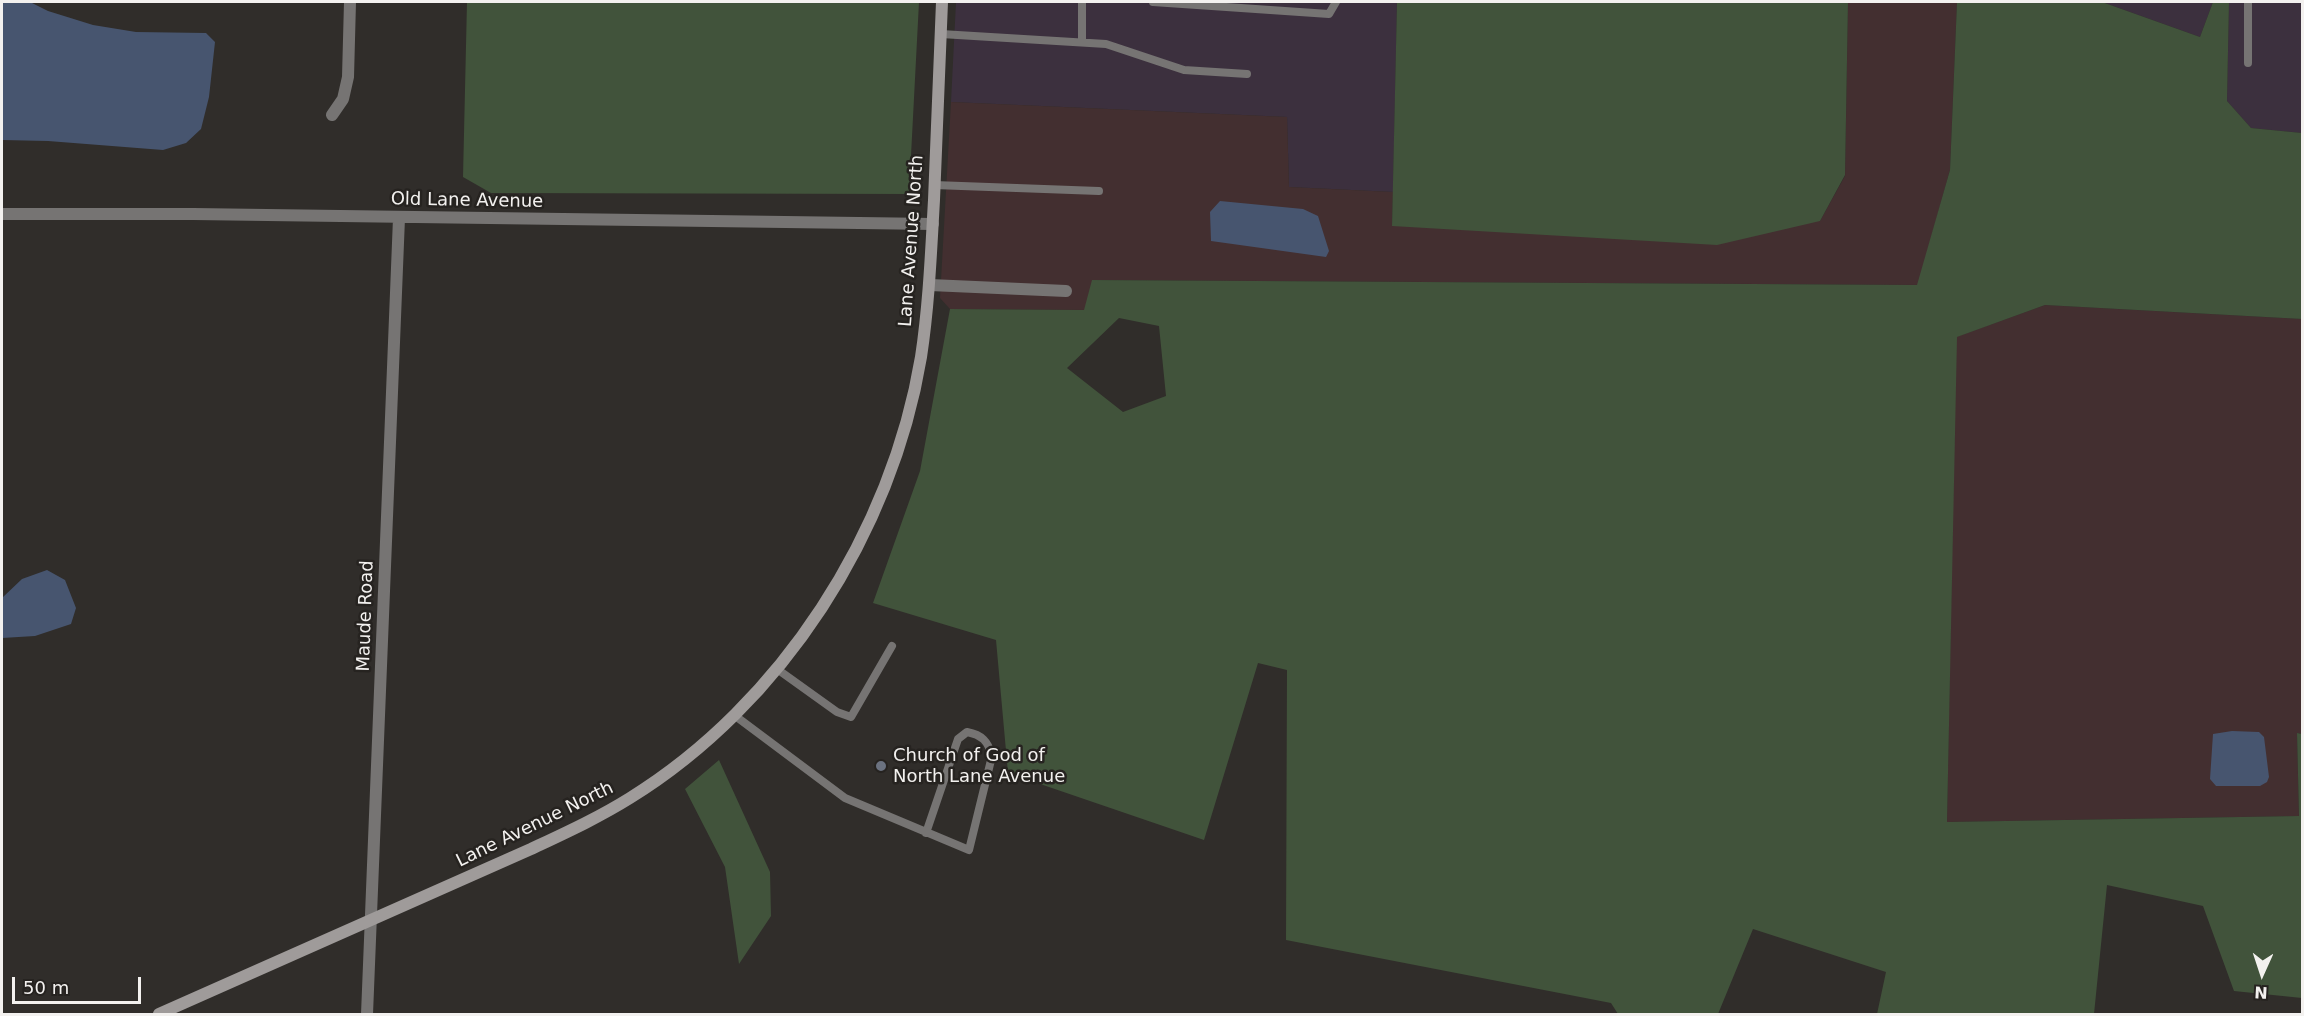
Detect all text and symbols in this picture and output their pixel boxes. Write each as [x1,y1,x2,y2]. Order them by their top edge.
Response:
street label: Lane Avenue North [895,154,929,328]
street label: Old Lane Avenue [391,189,543,213]
street label: Maude Road [353,560,379,672]
place label: Church of God of North Lane Avenue [893,745,1065,788]
marker: Church of God of North Lane Avenue [874,759,888,773]
street label: Lane Avenue North [453,778,617,872]
north arrow [2232,944,2292,1004]
scale bar [15,965,144,1003]
text: 50 m [23,977,69,998]
text: N [2254,983,2268,1002]

